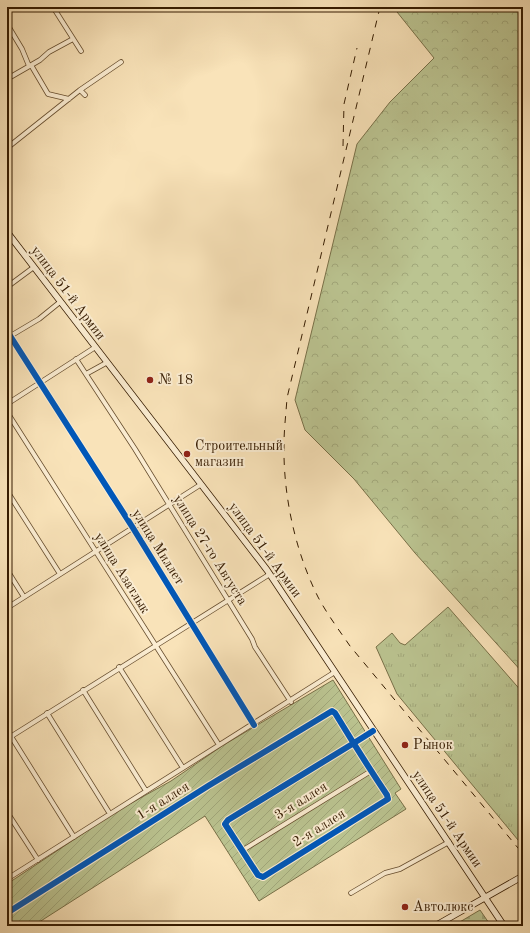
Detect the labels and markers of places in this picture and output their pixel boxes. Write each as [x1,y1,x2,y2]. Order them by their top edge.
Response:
place label: № 18 [158,373,193,387]
marker: № 18 [145,375,155,385]
place label: Строительный магазин [195,439,283,469]
marker: Строительный магазин [182,449,192,459]
place label: Рынок [413,738,453,752]
marker: Рынок [400,740,410,750]
place label: Автолюкс [413,900,473,914]
marker: Автолюкс [400,902,410,912]

